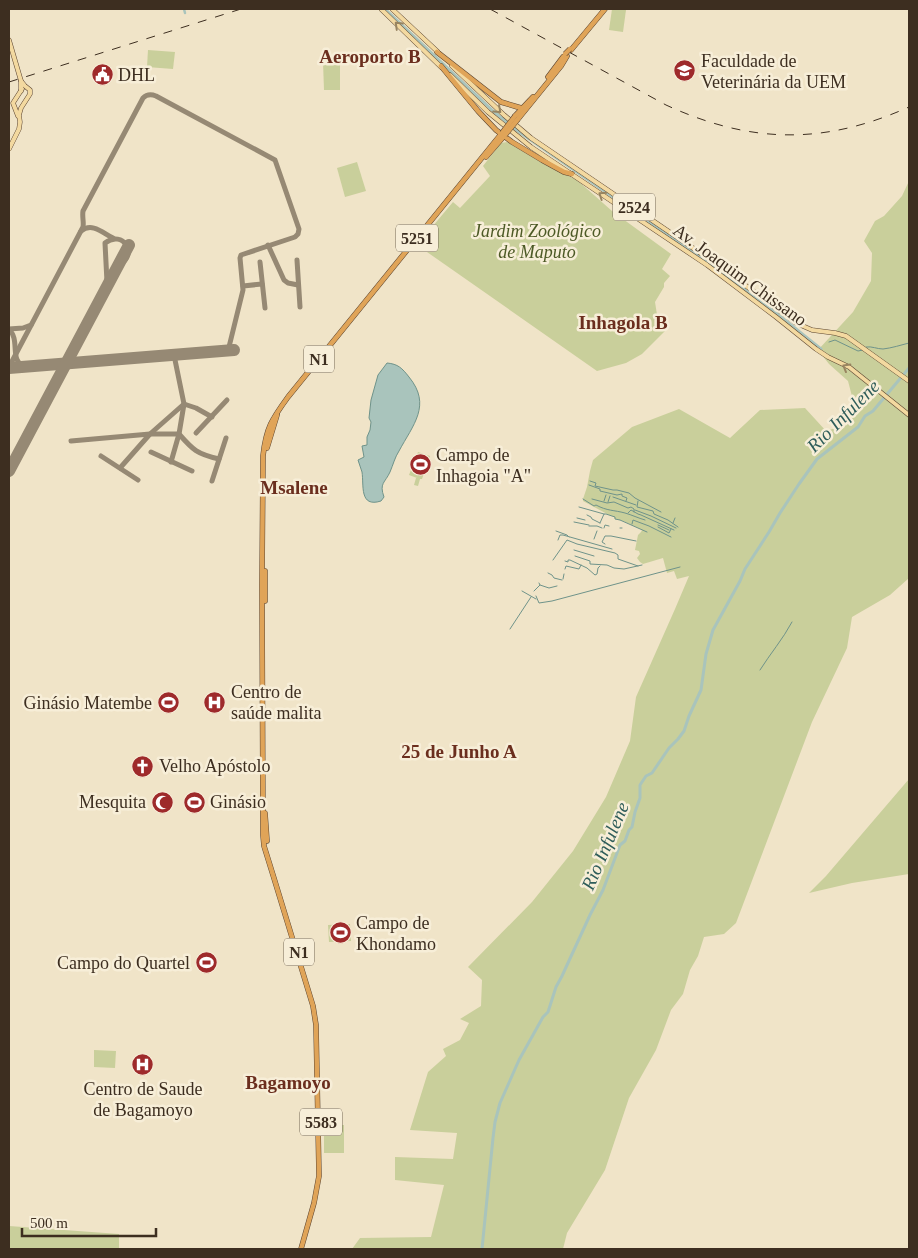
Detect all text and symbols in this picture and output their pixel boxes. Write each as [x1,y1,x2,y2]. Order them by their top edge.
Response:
one-way arrow [395,22,404,31]
district label: Aeroporto B [319,46,421,67]
place label: Faculdade de Veterinária da UEM [701,51,846,92]
school or university icon: Faculdade de Veterinária da UEM [673,59,697,83]
public building icon: DHL [90,63,114,87]
place label: DHL [118,65,155,85]
one-way arrow [492,104,501,113]
one-way arrow [599,192,608,201]
road number: 2524 [613,193,655,220]
street label: Av. Joaquim Chissano [669,220,811,330]
park label: Jardim Zoológico de Maputo [473,221,601,262]
road number: 5251 [396,224,438,252]
district label: Inhagola B [578,312,668,333]
road number: N1 [304,346,334,372]
one-way arrow [843,363,852,373]
water label: Rio Infulene [802,376,883,457]
place label: Campo de Inhagoia "A" [436,445,531,486]
sports icon: Campo de Inhagoia "A" [408,453,432,477]
district label: Msalene [260,477,328,498]
place label: Centro de saúde malita [231,682,321,723]
hospital icon: Centro de saúde malita [203,690,227,714]
sports icon: Ginásio Matembe [156,691,180,715]
place label: Ginásio Matembe [24,693,152,713]
district label: 25 de Junho A [401,741,517,762]
church icon: Velho Apóstolo [131,754,155,778]
place label: Velho Apóstolo [159,756,271,776]
mosque icon: Mesquita [150,790,174,814]
sports icon: Ginásio [182,790,206,814]
place label: Mesquita [79,792,146,812]
place label: Ginásio [210,792,266,812]
water label: Rio Infulene [577,799,633,894]
place label: Campo de Khondamo [356,913,436,954]
sports icon: Campo de Khondamo [328,921,352,945]
road number: N1 [284,939,314,966]
sports icon: Campo do Quartel [194,951,218,975]
place label: Campo do Quartel [57,953,190,973]
hospital icon: Centro de Saude de Bagamoyo [131,1052,155,1076]
district label: Bagamoyo [245,1072,331,1093]
place label: Centro de Saude de Bagamoyo [84,1079,202,1120]
road number: 5583 [300,1108,342,1136]
scale bar [22,1206,156,1238]
text: 500 m [30,1215,68,1231]

